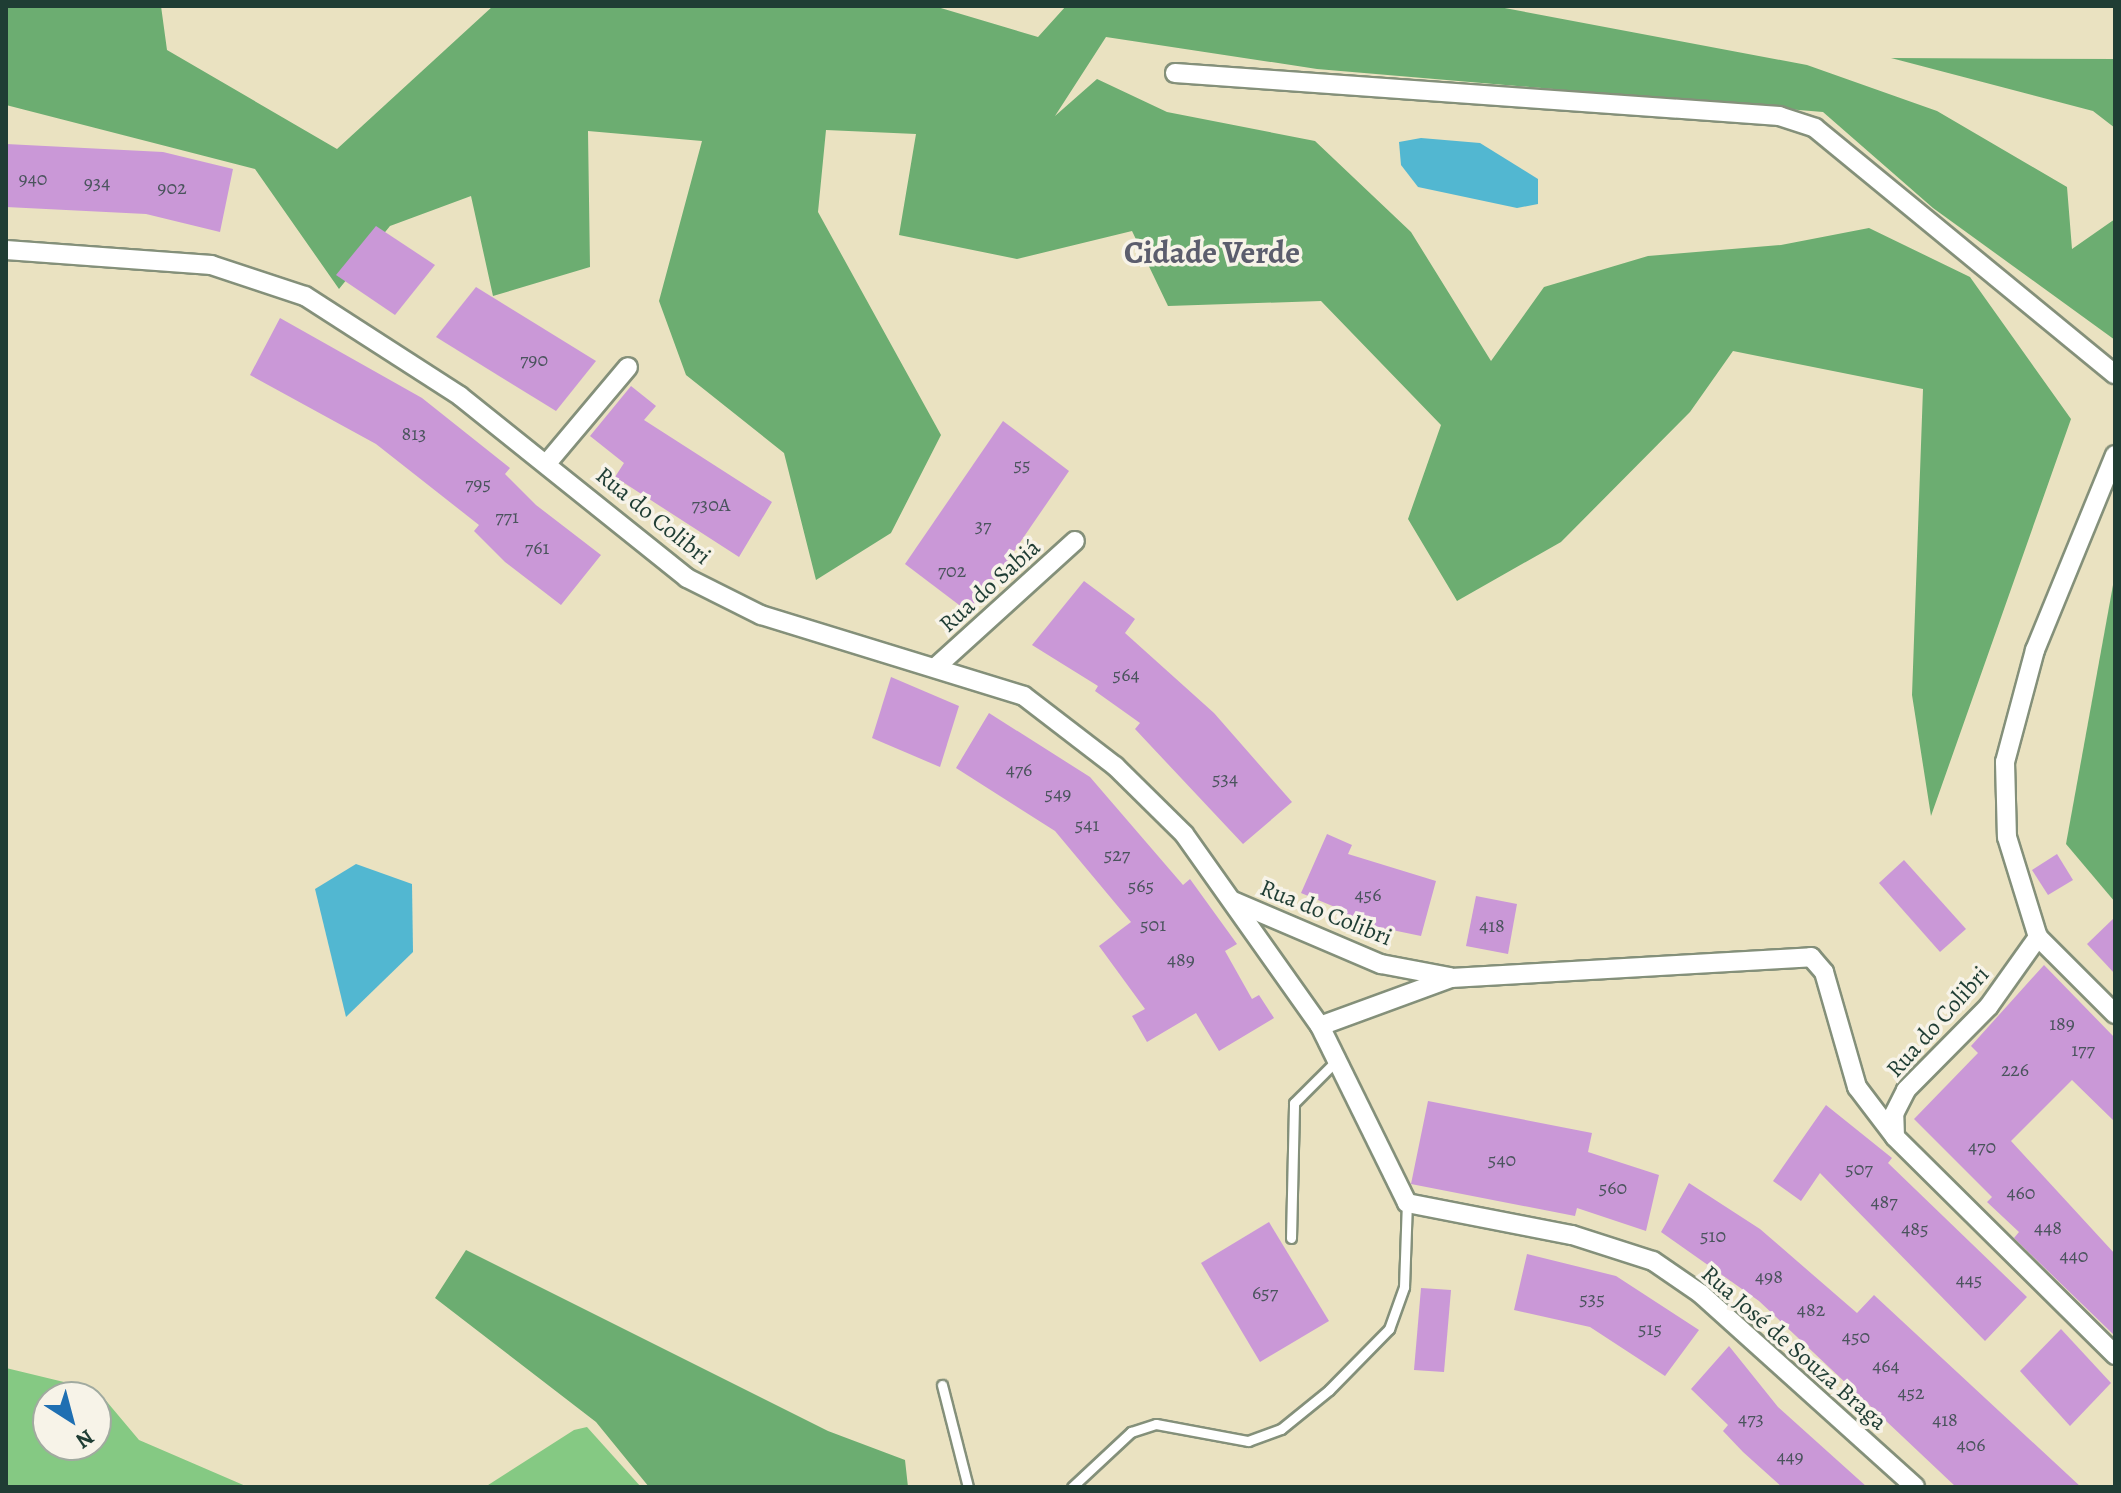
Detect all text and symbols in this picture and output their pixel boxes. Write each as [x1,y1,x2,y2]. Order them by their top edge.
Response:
house number: 940 [19,166,47,190]
house number: 934 [84,170,110,194]
house number: 902 [157,175,187,199]
district label: Cidade Verde [1124,233,1300,271]
house number: 790 [520,347,548,371]
house number: 813 [402,421,426,445]
house number: 55 [1013,452,1031,476]
street label: Rua do Colibri [590,461,716,571]
house number: 795 [465,471,491,495]
house number: 730A [691,492,731,516]
house number: 771 [495,504,519,528]
house number: 37 [975,513,991,537]
street label: Rua do Sabiá [934,533,1046,639]
house number: 761 [525,535,549,559]
house number: 702 [938,558,966,582]
house number: 564 [1113,662,1139,686]
house number: 476 [1006,757,1032,781]
house number: 534 [1212,766,1238,790]
house number: 549 [1045,781,1071,805]
house number: 541 [1075,812,1099,836]
house number: 527 [1104,842,1130,866]
house number: 565 [1128,873,1154,897]
street label: Rua do Colibri [1256,873,1396,953]
house number: 456 [1355,882,1381,906]
house number: 501 [1140,912,1166,936]
house number: 418 [1479,913,1505,937]
house number: 489 [1167,947,1195,971]
street label: Rua do Colibri [1881,960,1995,1084]
house number: 189 [2049,1011,2075,1035]
house number: 177 [2071,1037,2095,1061]
house number: 226 [2001,1057,2029,1081]
house number: 470 [1968,1134,1996,1158]
house number: 540 [1488,1147,1516,1171]
house number: 507 [1845,1156,1873,1180]
house number: 560 [1599,1175,1627,1199]
house number: 460 [2007,1180,2035,1204]
house number: 487 [1870,1189,1898,1213]
house number: 448 [2034,1215,2062,1239]
house number: 485 [1901,1216,1929,1240]
house number: 510 [1700,1223,1726,1247]
house number: 440 [2060,1243,2088,1267]
street label: Rua José de Souza Braga [1695,1260,1893,1436]
house number: 498 [1755,1264,1783,1288]
house number: 445 [1956,1267,1982,1291]
house number: 657 [1252,1280,1278,1304]
house number: 535 [1579,1286,1605,1310]
house number: 482 [1797,1297,1825,1321]
house number: 515 [1638,1316,1662,1340]
house number: 450 [1842,1324,1870,1348]
house number: 464 [1872,1353,1900,1377]
house number: 452 [1897,1380,1925,1404]
north arrow [32,1381,112,1461]
house number: 473 [1738,1406,1764,1430]
house number: 418 [1932,1407,1958,1431]
text: N [70,1422,100,1456]
house number: 406 [1957,1432,1985,1456]
house number: 449 [1776,1444,1804,1468]

